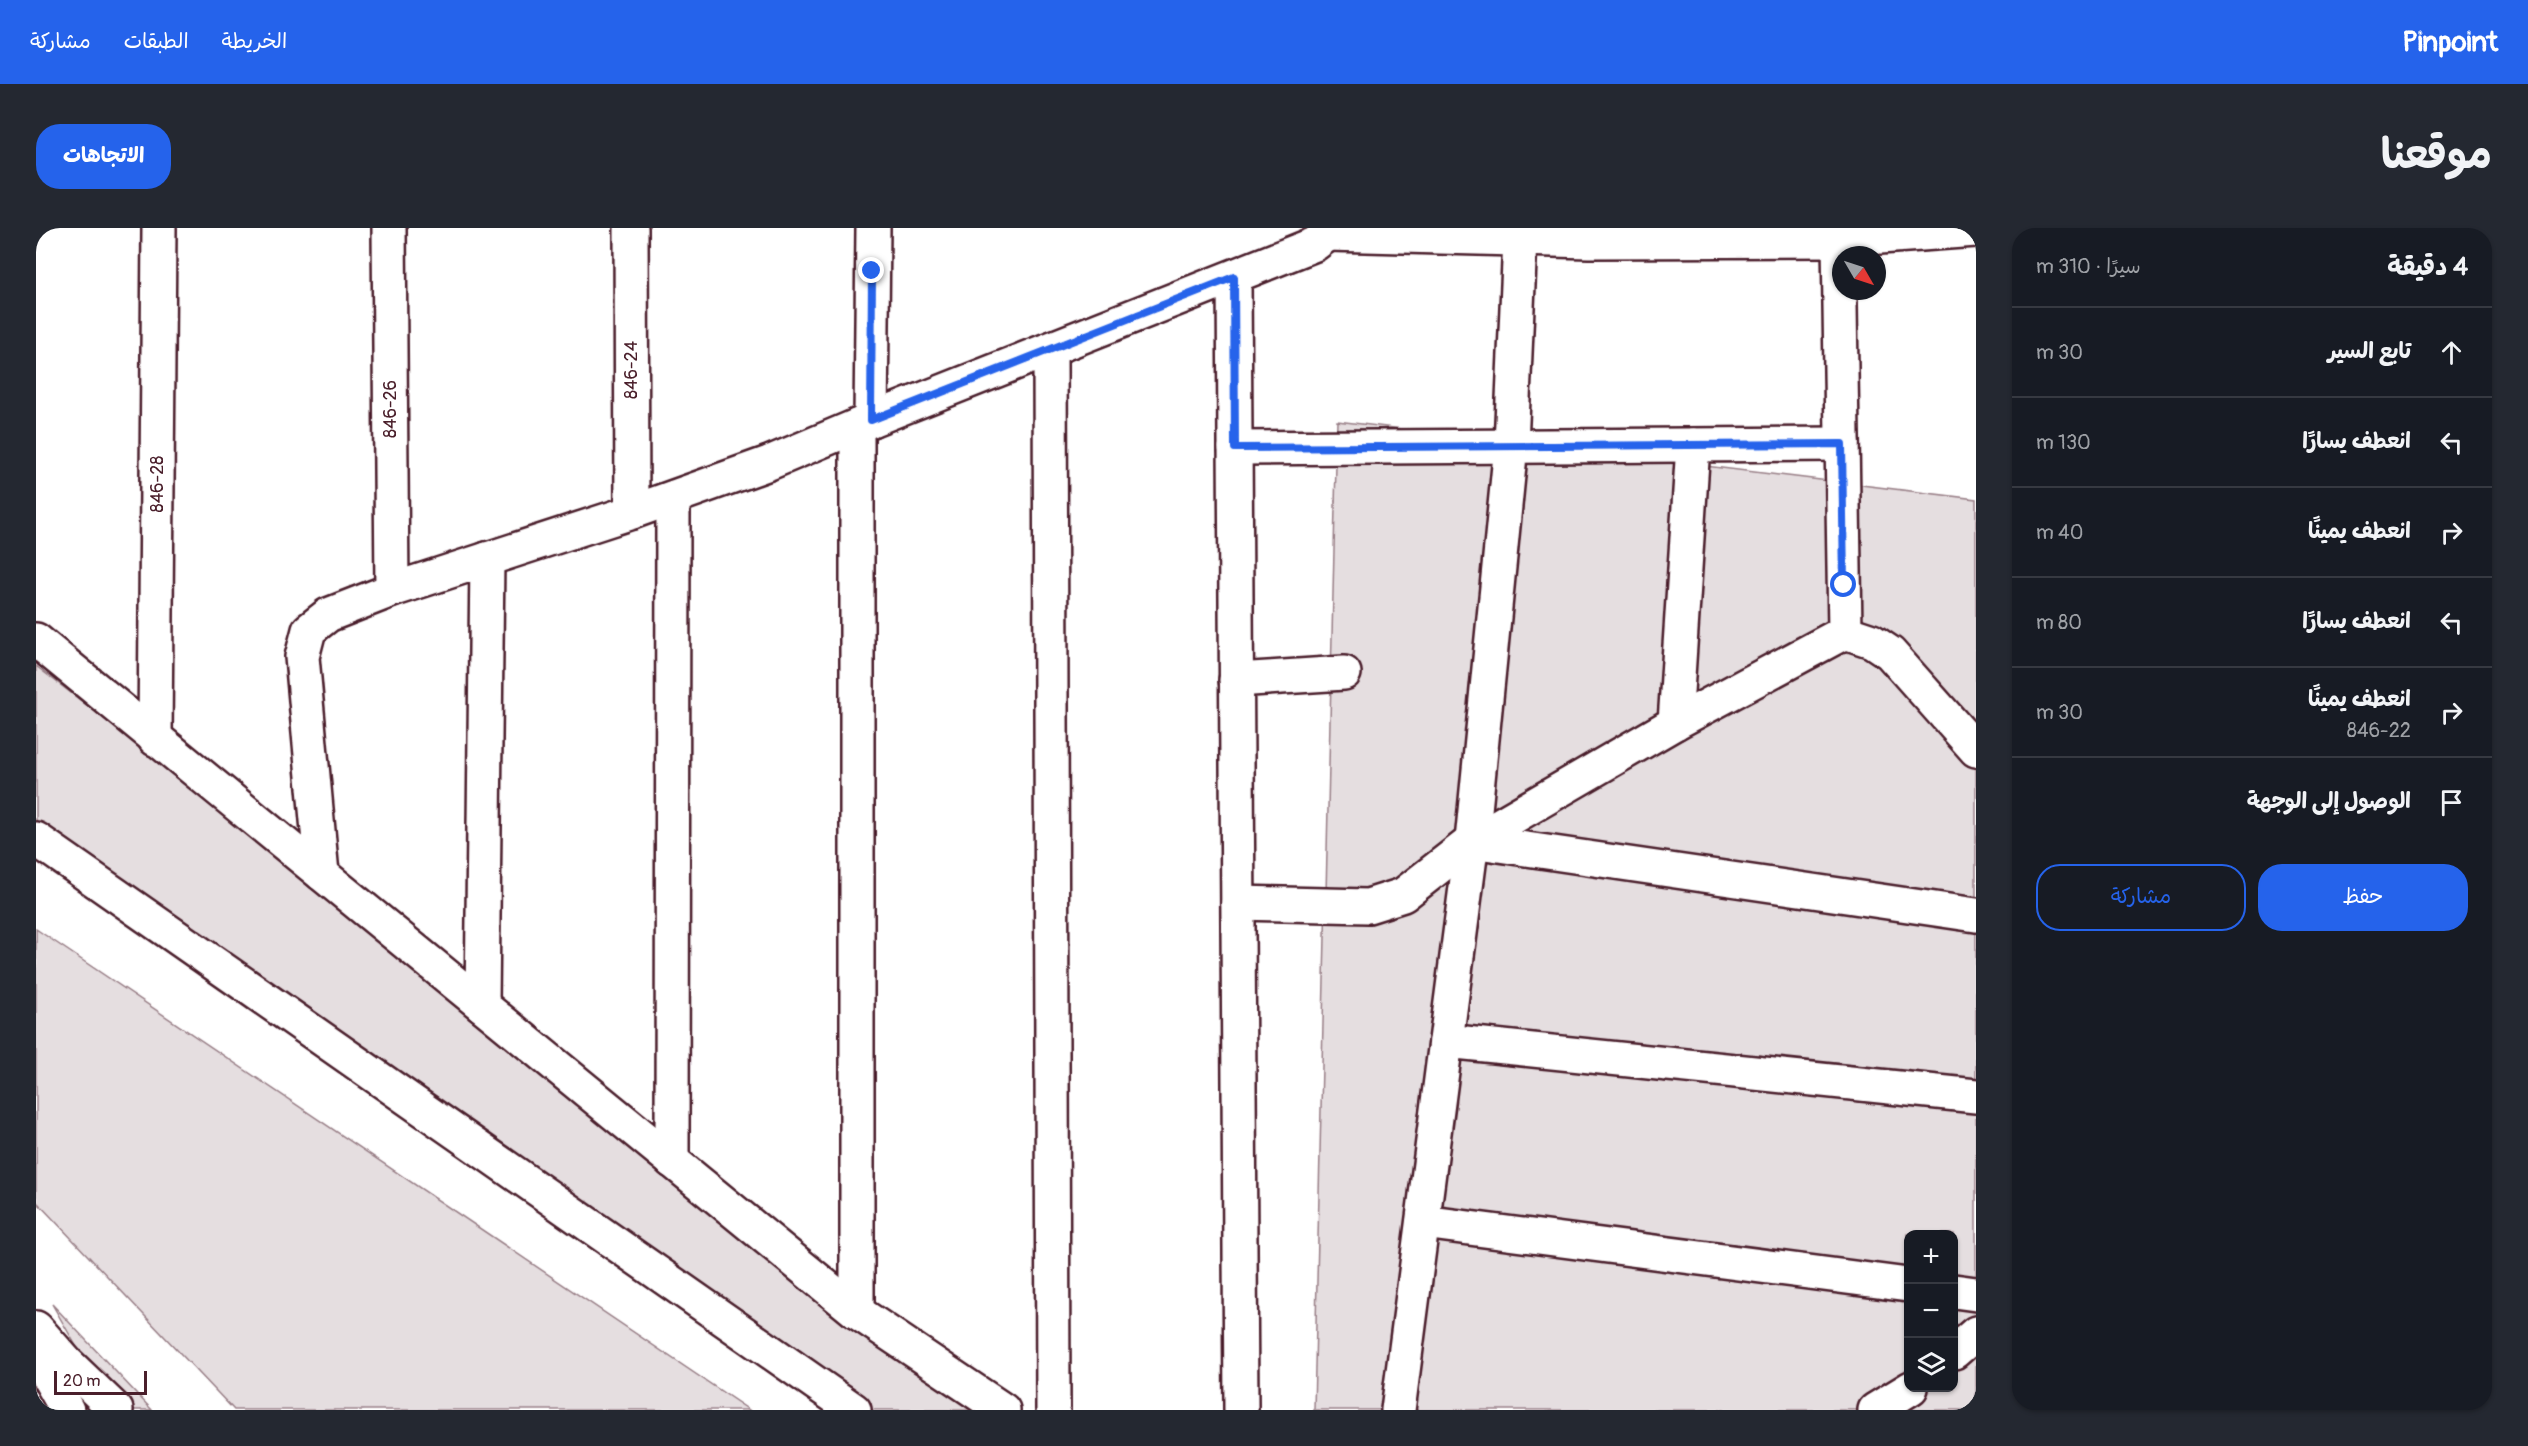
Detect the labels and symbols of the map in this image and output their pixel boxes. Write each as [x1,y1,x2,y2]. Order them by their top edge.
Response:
north arrow [1832,246,1886,300]
route end [858,257,884,283]
street label: 846-24 [620,340,643,399]
street label: 846-26 [379,380,402,438]
street label: 846-28 [146,456,169,512]
route start [1830,571,1856,597]
scale bar [54,1368,147,1396]

